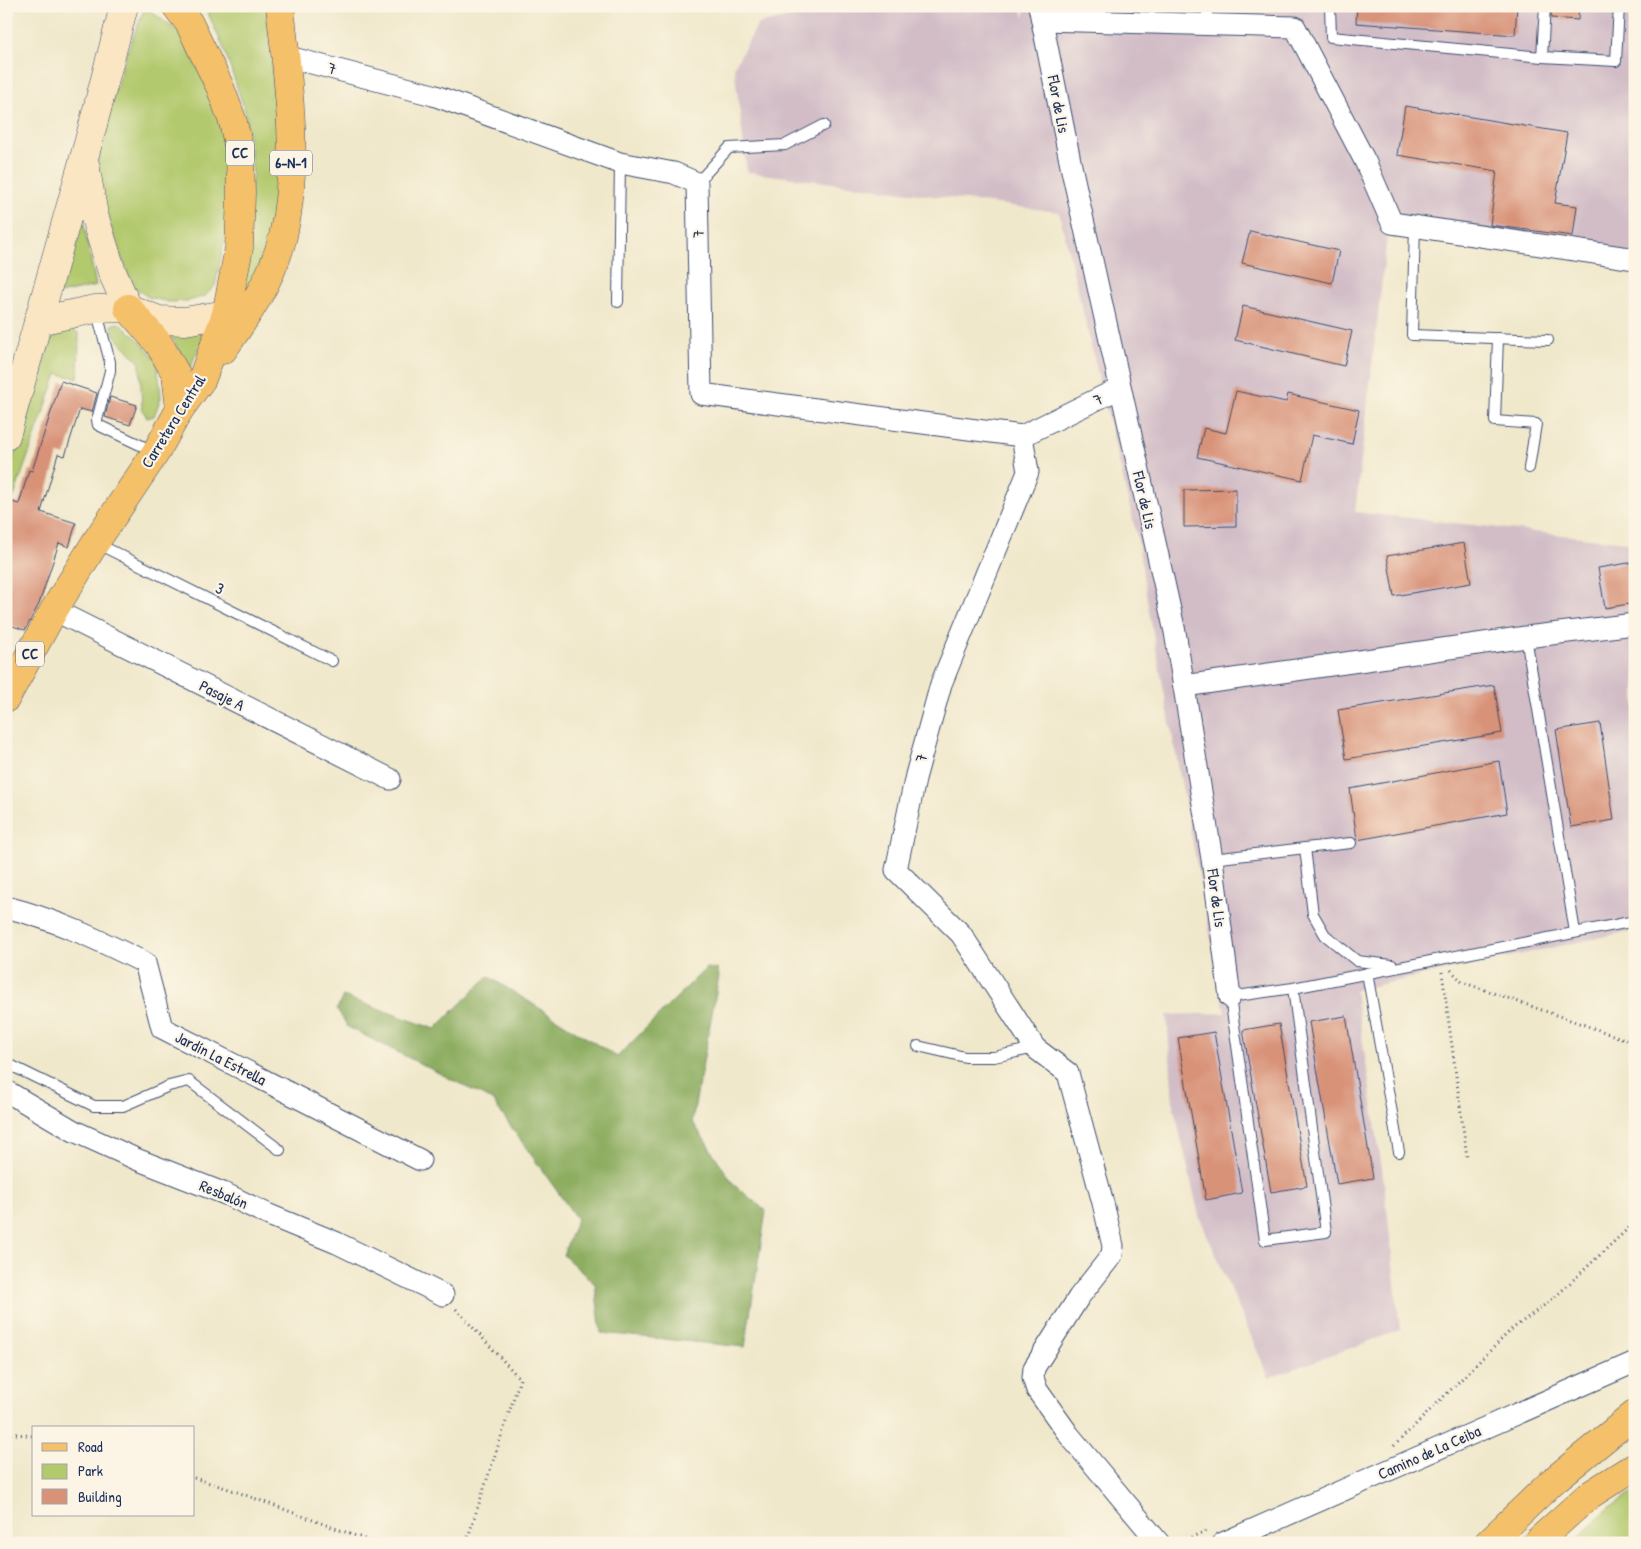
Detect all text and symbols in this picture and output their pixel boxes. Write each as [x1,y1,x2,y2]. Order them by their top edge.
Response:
street label: 7 [325,56,339,80]
street label: Flor de Lis [1042,72,1075,135]
road number: CC [226,140,254,166]
road number: 6-N-1 [270,150,312,176]
street label: 7 [687,230,709,238]
street label: Carretera Central [136,369,211,472]
street label: 7 [1090,387,1106,411]
street label: Flor de Lis [1127,468,1162,531]
street label: 3 [212,577,228,599]
road number: CC [16,642,44,666]
street label: Pasaje A [196,674,249,716]
street label: 7 [909,751,933,765]
street label: Flor de Lis [1202,866,1232,929]
street label: Jardín La Estrella [172,1026,270,1090]
street label: Resbalón [196,1174,252,1214]
street label: Camino de La Ceiba [1374,1419,1484,1485]
legend [32,1426,195,1516]
text: Road [78,1436,103,1457]
text: Park [78,1460,103,1481]
text: Building [78,1486,122,1507]

